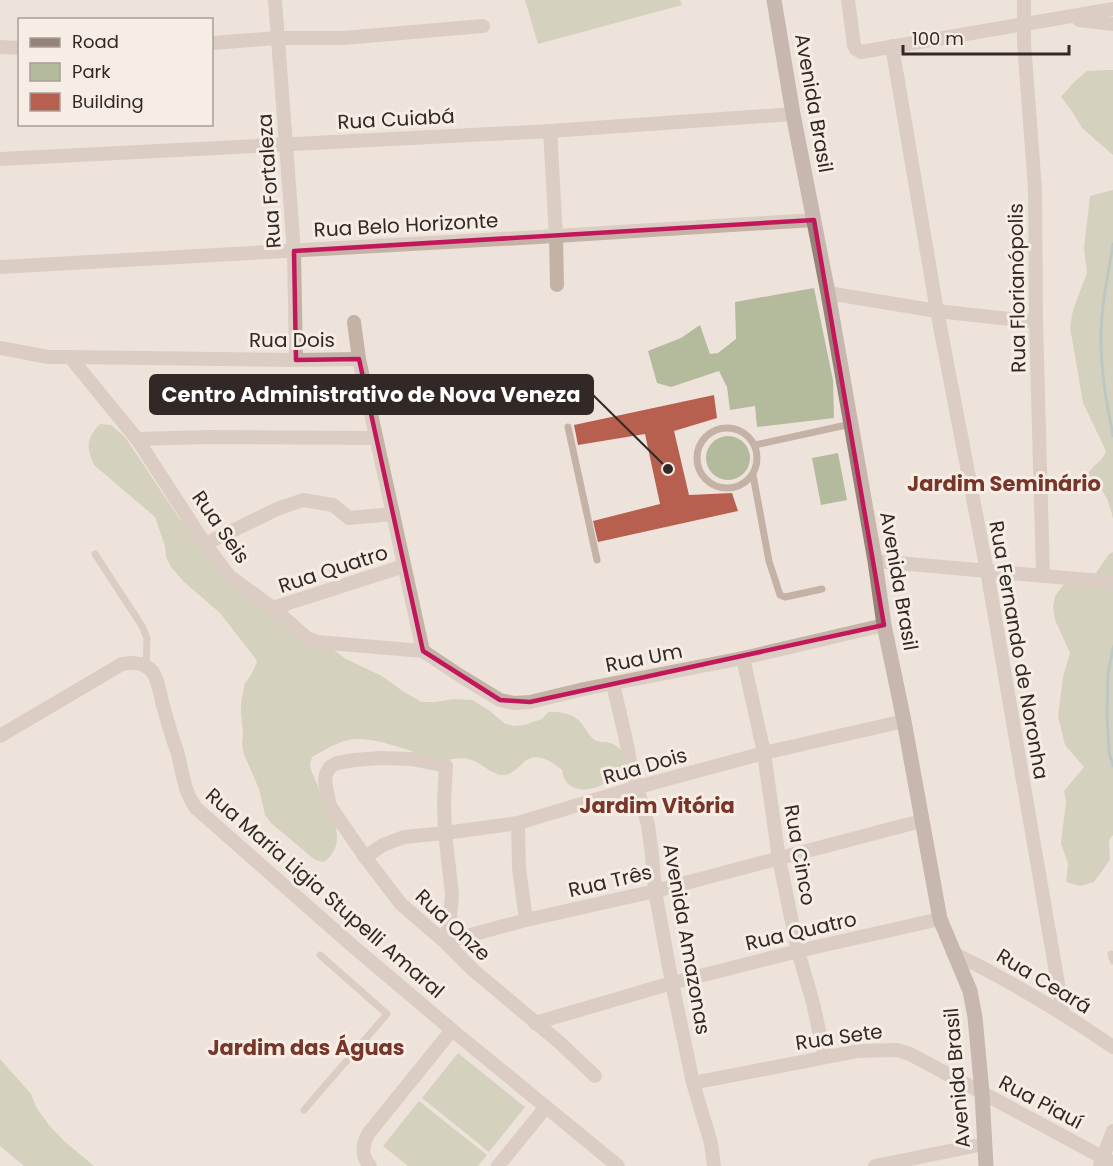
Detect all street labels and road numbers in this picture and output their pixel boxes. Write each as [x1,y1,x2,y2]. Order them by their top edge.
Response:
street label: Avenida Brasil [788,31,840,175]
street label: Rua Cuiabá [337,102,455,136]
street label: Rua Fortaleza [250,113,288,249]
street label: Rua Florianópolis [1002,203,1032,373]
street label: Rua Belo Horizonte [313,206,499,244]
street label: Rua Dois [249,326,335,354]
street label: Rua Seis [186,485,256,569]
street label: Avenida Brasil [873,509,925,653]
street label: Rua Fernando de Noronha [982,519,1056,781]
street label: Rua Quatro [275,538,391,600]
street label: Rua Um [603,637,685,679]
street label: Rua Dois [600,741,690,791]
street label: Rua Maria Ligia Stupelli Amaral [200,781,450,1005]
street label: Rua Cinco [777,802,823,908]
street label: Avenida Amazonas [656,841,718,1037]
street label: Rua Três [565,858,655,904]
street label: Rua Onze [409,883,497,967]
street label: Rua Quatro [743,905,859,957]
street label: Rua Ceará [991,942,1097,1020]
street label: Avenida Brasil [937,1007,977,1149]
street label: Rua Sete [794,1017,884,1057]
street label: Rua Piauí [994,1068,1088,1136]

